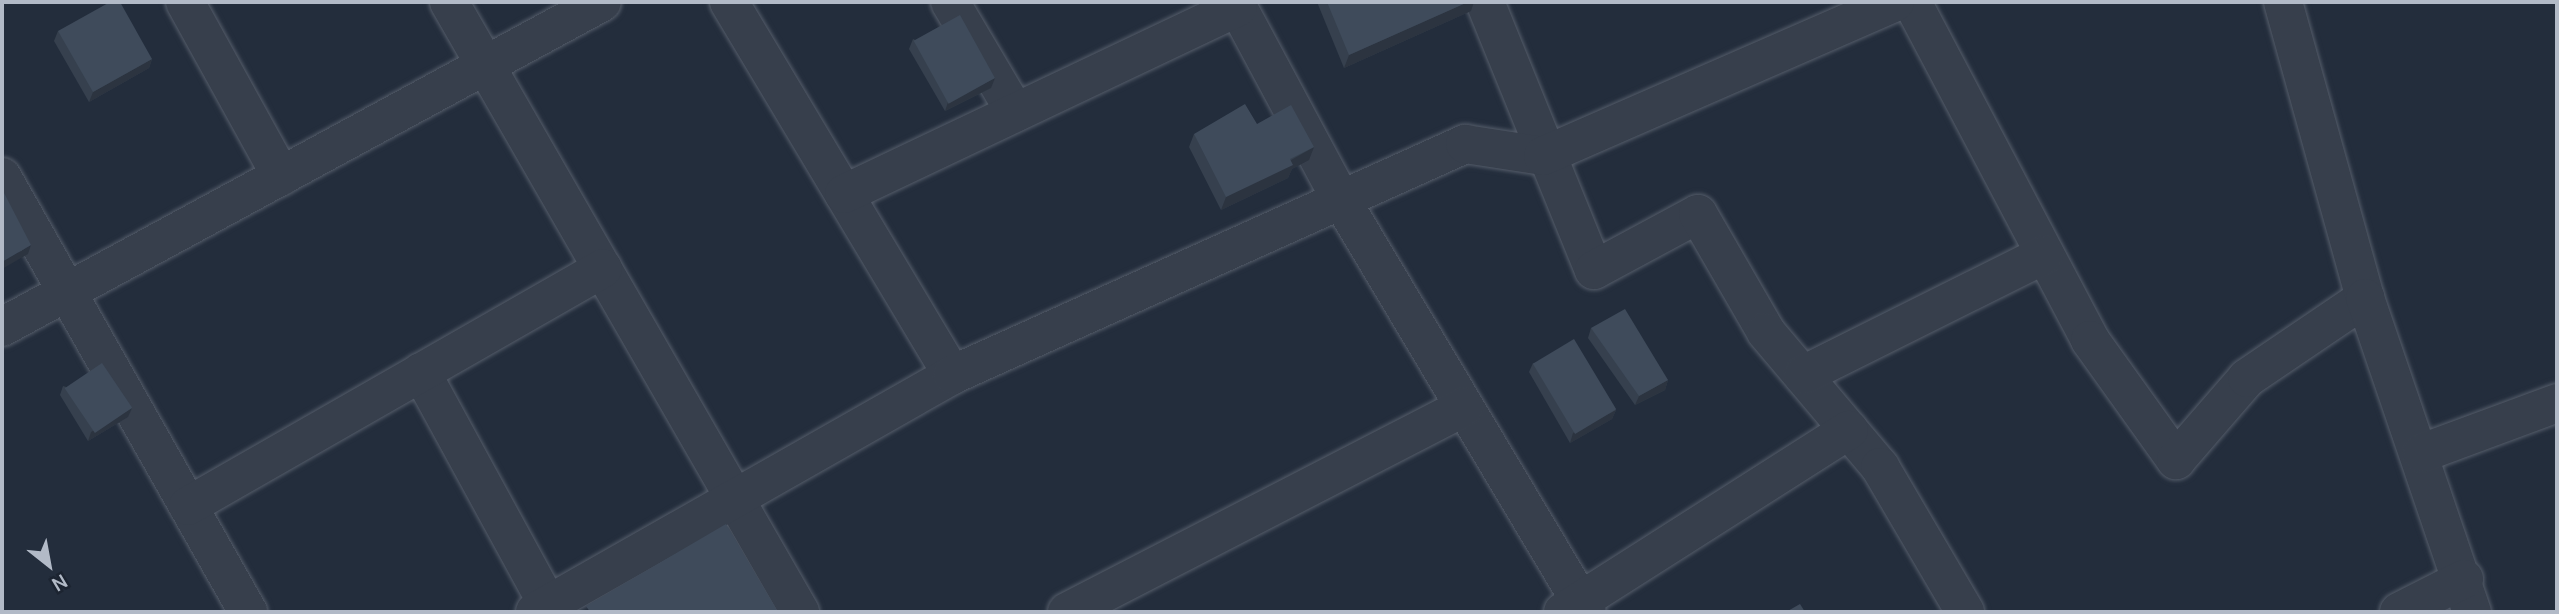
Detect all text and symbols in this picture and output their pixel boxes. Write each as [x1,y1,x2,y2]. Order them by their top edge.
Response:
north arrow [14,530,84,600]
text: N [47,568,72,598]

